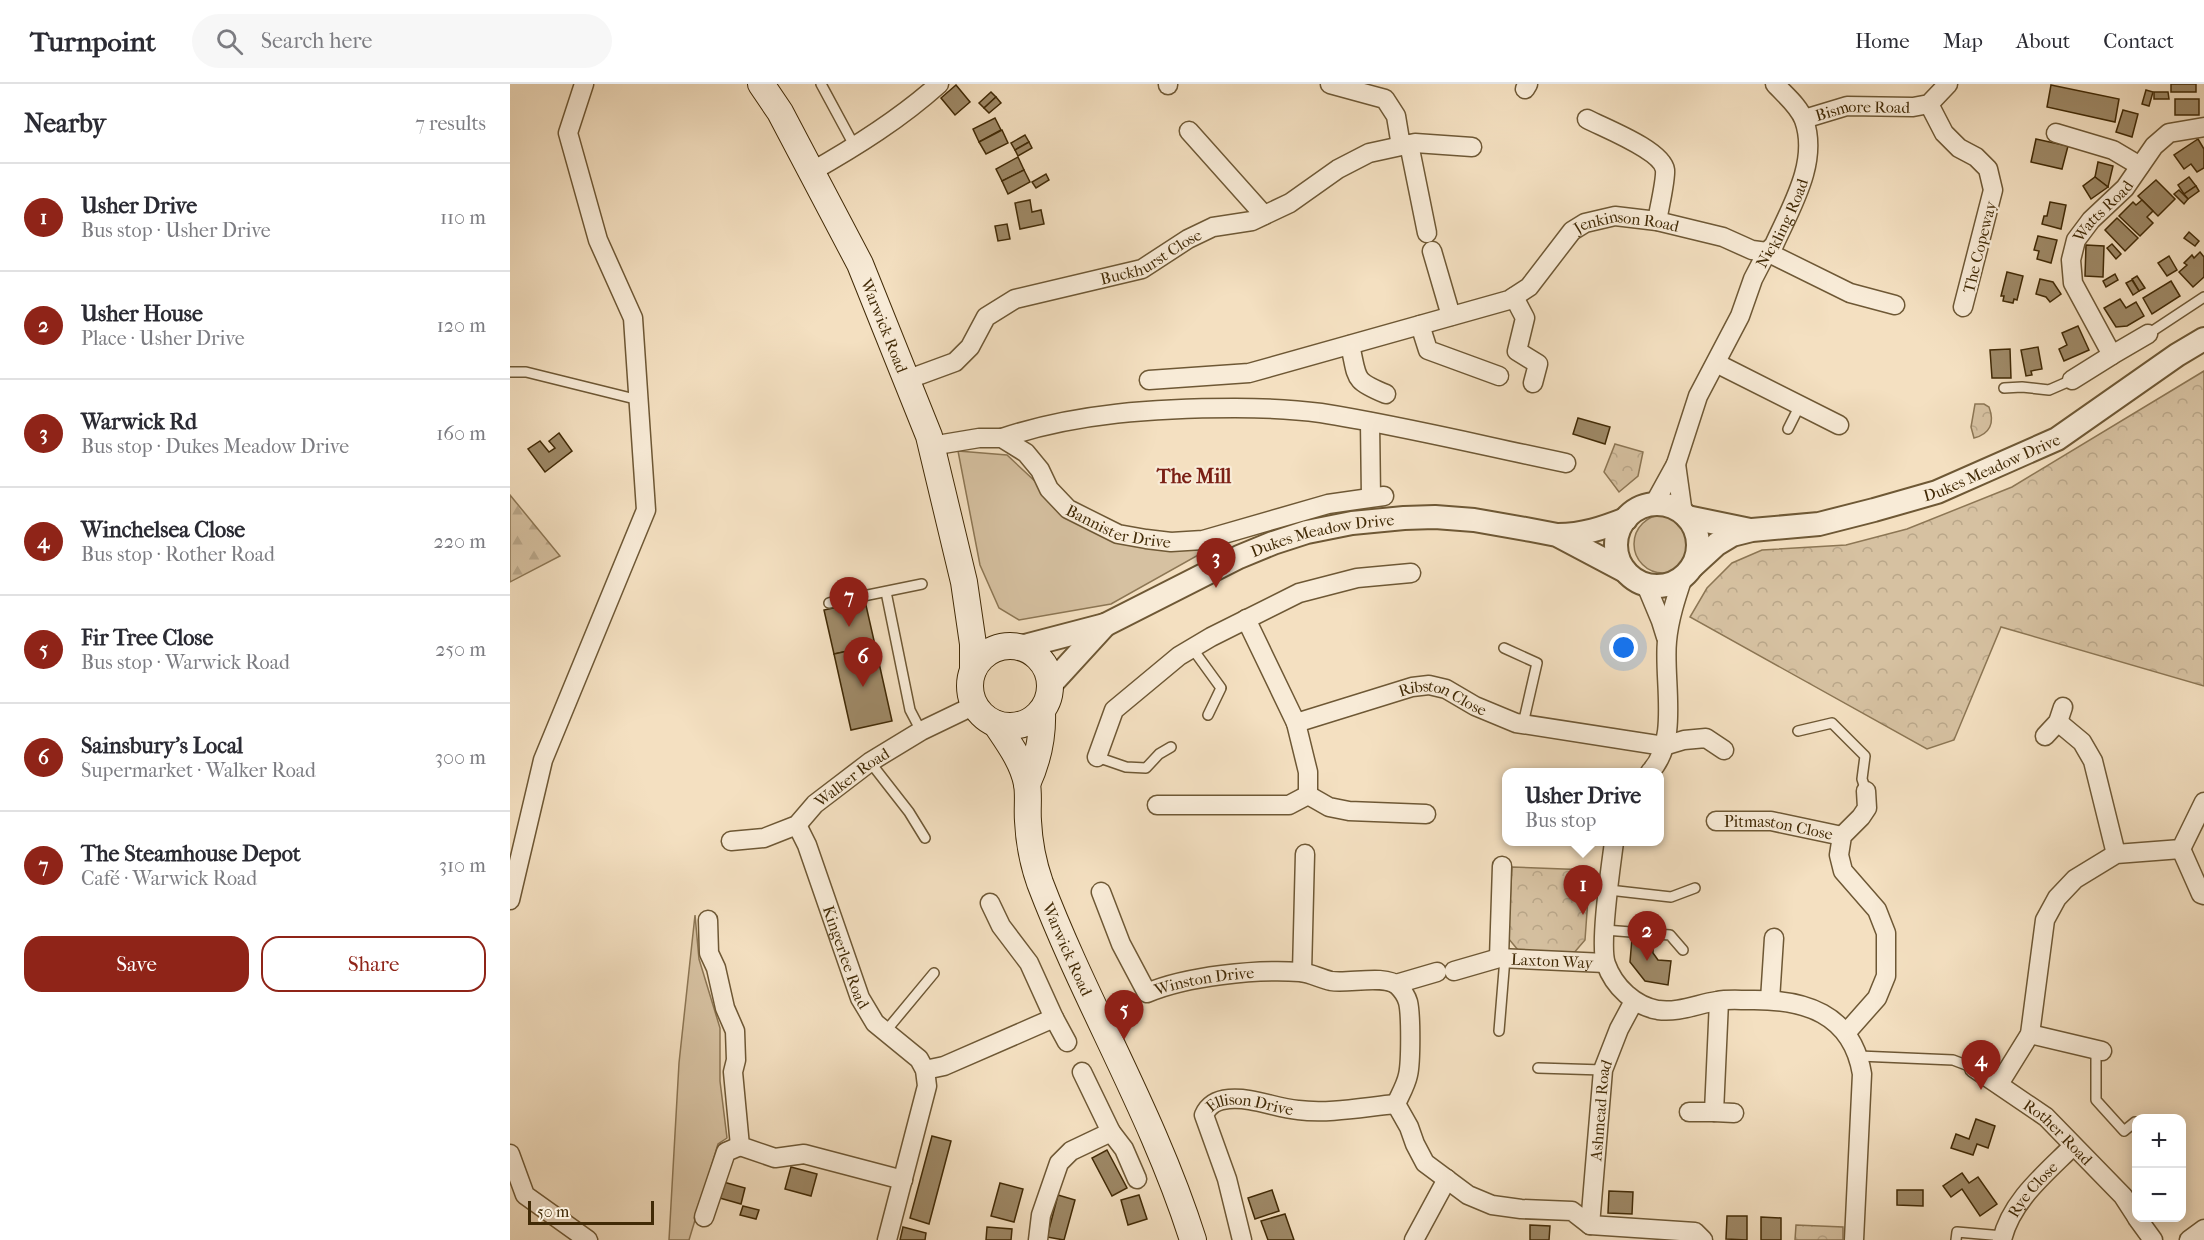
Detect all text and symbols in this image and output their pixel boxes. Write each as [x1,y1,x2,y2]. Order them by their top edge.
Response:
search box [192,14,612,68]
text: Turnpoint [30,25,156,58]
icon: search [213,25,246,58]
text: Search here [261,28,372,54]
text: Home [1855,29,1910,53]
text: Map [1943,29,1983,53]
text: About [2016,29,2070,53]
text: Contact [2103,29,2174,53]
street label: Bismore Road [1813,97,1910,125]
text: Nearby [24,108,106,139]
text: 7 results [415,112,486,135]
street label: Nickling Road [1752,176,1812,271]
street label: Watts Road [2069,177,2138,246]
text: Usher Drive [81,193,197,219]
street label: The Copeway [1959,199,2000,295]
text: 1 [40,206,47,229]
text: 110 m [440,206,486,229]
street label: Jenkinson Road [1569,206,1681,239]
text: Bus stop · Usher Drive [81,219,271,242]
street label: Buckhurst Close [1098,225,1205,289]
street label: Warwick Road [856,275,912,376]
text: Usher House [81,301,203,327]
text: 2 [38,314,49,337]
text: 120 m [437,314,486,337]
text: Place · Usher Drive [81,327,245,350]
text: Warwick Rd [81,409,197,435]
text: 3 [39,422,48,445]
text: 160 m [436,422,486,445]
street label: Dukes Meadow Drive [1921,430,2063,505]
text: Bus stop · Dukes Meadow Drive [81,435,349,458]
district label: The Mill [1156,465,1232,488]
street label: Bannister Drive [1063,501,1172,552]
street label: Dukes Meadow Drive [1248,510,1395,561]
text: Winchelsea Close [81,517,245,543]
text: 4 [38,530,49,553]
text: 220 m [433,530,486,553]
pin: 3 [1196,538,1236,588]
text: Bus stop · Rother Road [81,543,275,566]
pin: 7 [830,578,868,627]
text: Fir Tree Close [81,625,213,651]
your location [1609,633,1638,662]
text: 5 [39,638,48,661]
text: 250 m [435,638,486,661]
pin: 6 [844,638,882,687]
text: Bus stop · Warwick Road [81,651,290,674]
street label: Ribston Close [1396,676,1490,720]
text: Sainsbury's Local [81,733,243,759]
street label: Walker Road [810,743,893,812]
text: 6 [38,746,49,769]
text: 300 m [435,746,486,769]
text: Supermarket · Walker Road [81,759,316,782]
popup [1502,768,1664,846]
text: Usher Drive [1525,783,1641,809]
text: Bus stop [1525,809,1596,832]
street label: Pitmaston Close [1724,812,1835,844]
text: The Steamhouse Depot [81,841,301,867]
text: 7 [39,854,48,877]
text: 310 m [439,854,486,877]
pin: 1 [1564,866,1602,915]
text: Café · Warwick Road [81,867,257,890]
street label: Warwick Road [1038,899,1096,999]
street label: Kingerlee Road [819,903,873,1013]
pin: 2 [1628,912,1666,961]
button: Save [24,936,249,992]
button: Share [261,936,486,992]
street label: Laxton Way [1511,950,1594,972]
street label: Winston Drive [1151,963,1255,1000]
pin: 5 [1104,990,1144,1040]
pin: 4 [1962,1040,2000,1090]
street label: Ashmead Road [1586,1057,1616,1162]
street label: Ellison Drive [1202,1090,1295,1119]
street label: Rother Road [2020,1095,2097,1169]
map controls [2132,1114,2186,1222]
button: + [2132,1114,2186,1168]
street label: Rye Close [2004,1157,2062,1221]
button: − [2132,1168,2186,1222]
scale bar [528,1198,654,1226]
text: 50 m [537,1202,569,1221]

